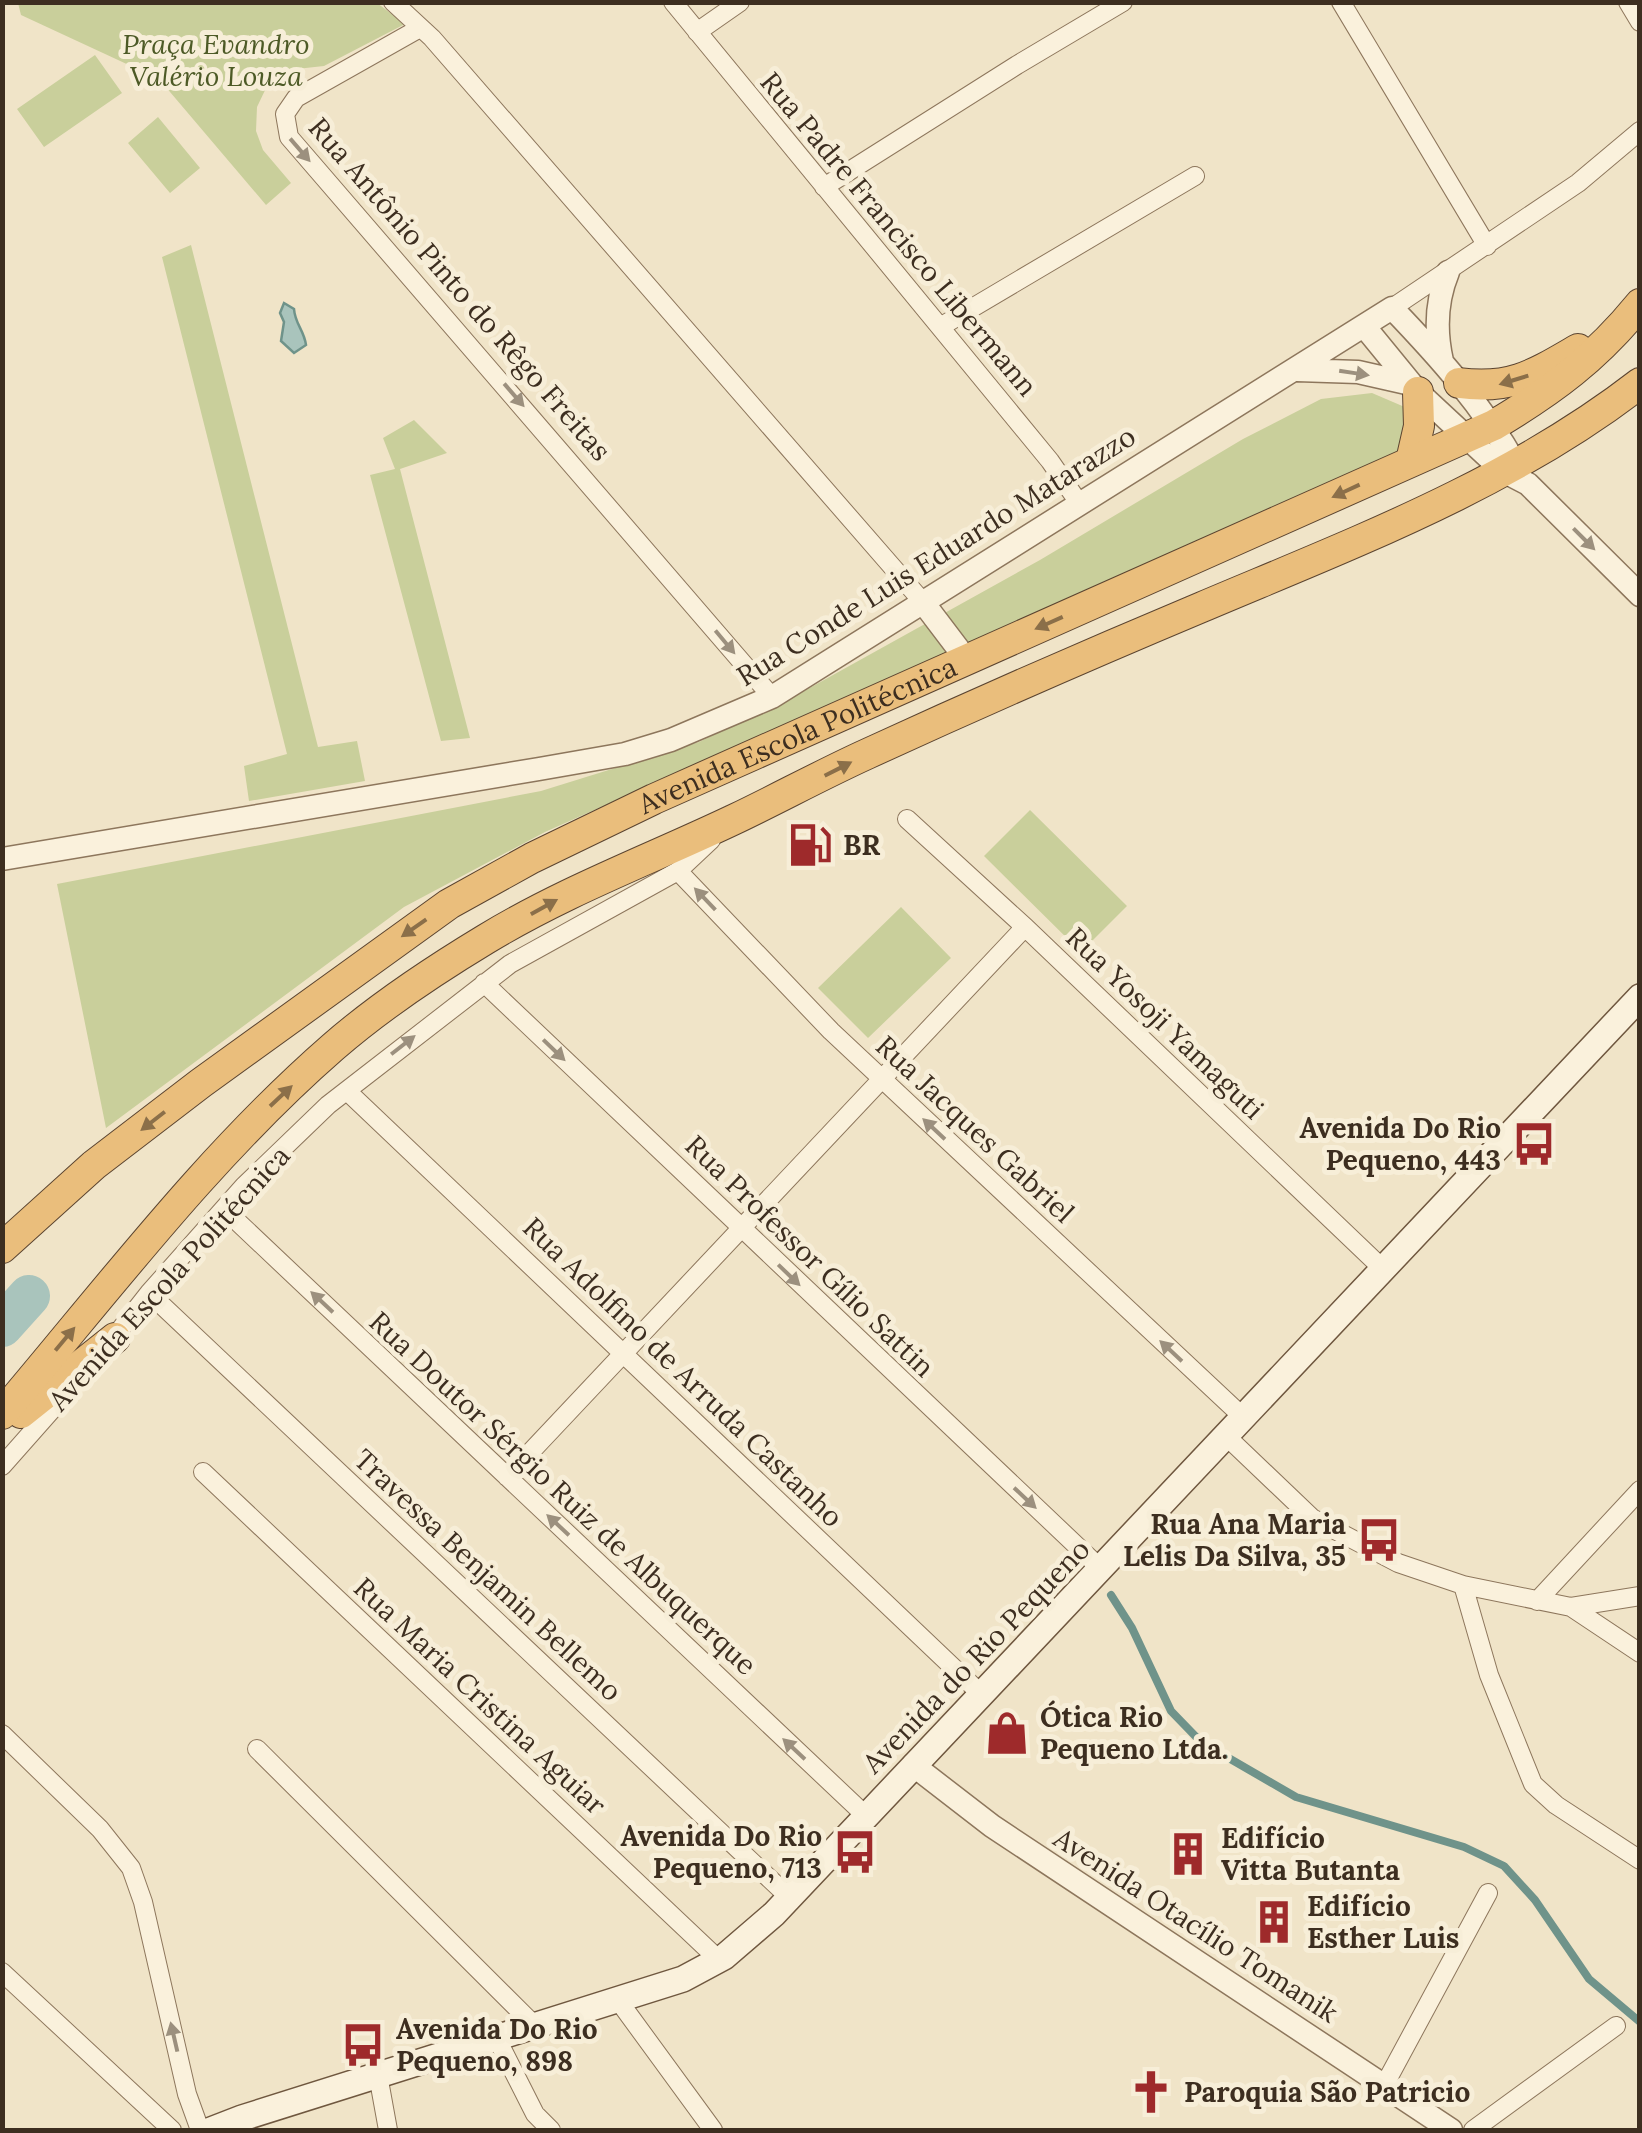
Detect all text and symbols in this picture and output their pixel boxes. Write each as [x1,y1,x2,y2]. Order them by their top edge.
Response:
park label: Praça Evandro Valério Louza [122,26,310,94]
street label: Rua Padre Francisco Libermann [753,64,1045,404]
street label: Rua Antônio Pinto do Rêgo Freitas [301,110,619,468]
one-way arrow [289,137,310,162]
one-way arrow [1339,366,1371,381]
one-way arrow [1498,373,1528,388]
one-way arrow [502,382,524,407]
street label: Rua Conde Luis Eduardo Matarazzo [730,418,1142,694]
one-way arrow [1331,482,1360,499]
one-way arrow [1572,527,1595,551]
one-way arrow [1034,615,1064,631]
one-way arrow [713,629,735,654]
street label: Avenida Escola Politécnica [631,649,962,822]
one-way arrow [823,760,852,777]
fuel station icon: BR [786,821,834,869]
place label: BR [843,827,880,863]
one-way arrow [693,887,716,911]
one-way arrow [529,899,558,916]
one-way arrow [401,918,428,937]
street label: Rua Yosoji Yamaguti [1058,919,1272,1127]
street label: Rua Jacques Gabriel [868,1028,1082,1230]
one-way arrow [390,1035,416,1056]
one-way arrow [542,1038,566,1061]
one-way arrow [269,1085,293,1108]
one-way arrow [140,1110,166,1130]
place label: Avenida Do Rio Pequeno, 443 [1299,1110,1501,1178]
one-way arrow [923,1118,947,1141]
bus stop icon: Avenida Do Rio Pequeno, 443 [1510,1120,1558,1168]
street label: Rua Professor Gílio Sattin [678,1127,942,1385]
street label: Avenida Escola Politécnica [40,1138,298,1419]
street label: Rua Adolfino de Arruda Castanho [515,1209,851,1535]
one-way arrow [777,1262,801,1286]
one-way arrow [310,1291,334,1314]
street label: Rua Doutor Sérgio Ruiz de Albuquerque [362,1304,764,1682]
one-way arrow [54,1327,76,1352]
one-way arrow [1160,1340,1184,1363]
street label: Travessa Benjamin Bellemo [347,1441,629,1709]
one-way arrow [1012,1487,1037,1509]
place label: Rua Ana Maria Lelis Da Silva, 35 [1123,1506,1346,1574]
one-way arrow [546,1514,570,1537]
bus stop icon: Rua Ana Maria Lelis Da Silva, 35 [1355,1516,1403,1564]
street label: Avenida do Rio Pequeno [854,1531,1097,1782]
street label: Rua Maria Cristina Aguiar [346,1570,614,1822]
place label: Ótica Rio Pequeno Ltda. [1040,1699,1228,1767]
shop icon: Ótica Rio Pequeno Ltda. [983,1709,1031,1757]
one-way arrow [782,1738,806,1761]
place label: Avenida Do Rio Pequeno, 713 [620,1818,822,1886]
street label: Avenida Otacílio Tomanik [1046,1819,1345,2030]
place label: Edifício Vitta Butanta [1221,1820,1400,1888]
bus stop icon: Avenida Do Rio Pequeno, 713 [831,1828,879,1876]
building icon: Edifício Vitta Butanta [1164,1830,1212,1878]
place label: Edifício Esther Luis [1307,1888,1459,1956]
building icon: Edifício Esther Luis [1250,1898,1298,1946]
place label: Avenida Do Rio Pequeno, 898 [396,2011,598,2079]
one-way arrow [166,2021,181,2052]
bus stop icon: Avenida Do Rio Pequeno, 898 [339,2021,387,2069]
church icon: Paroquia São Patricio [1127,2068,1175,2116]
place label: Paroquia São Patricio [1184,2074,1470,2110]

